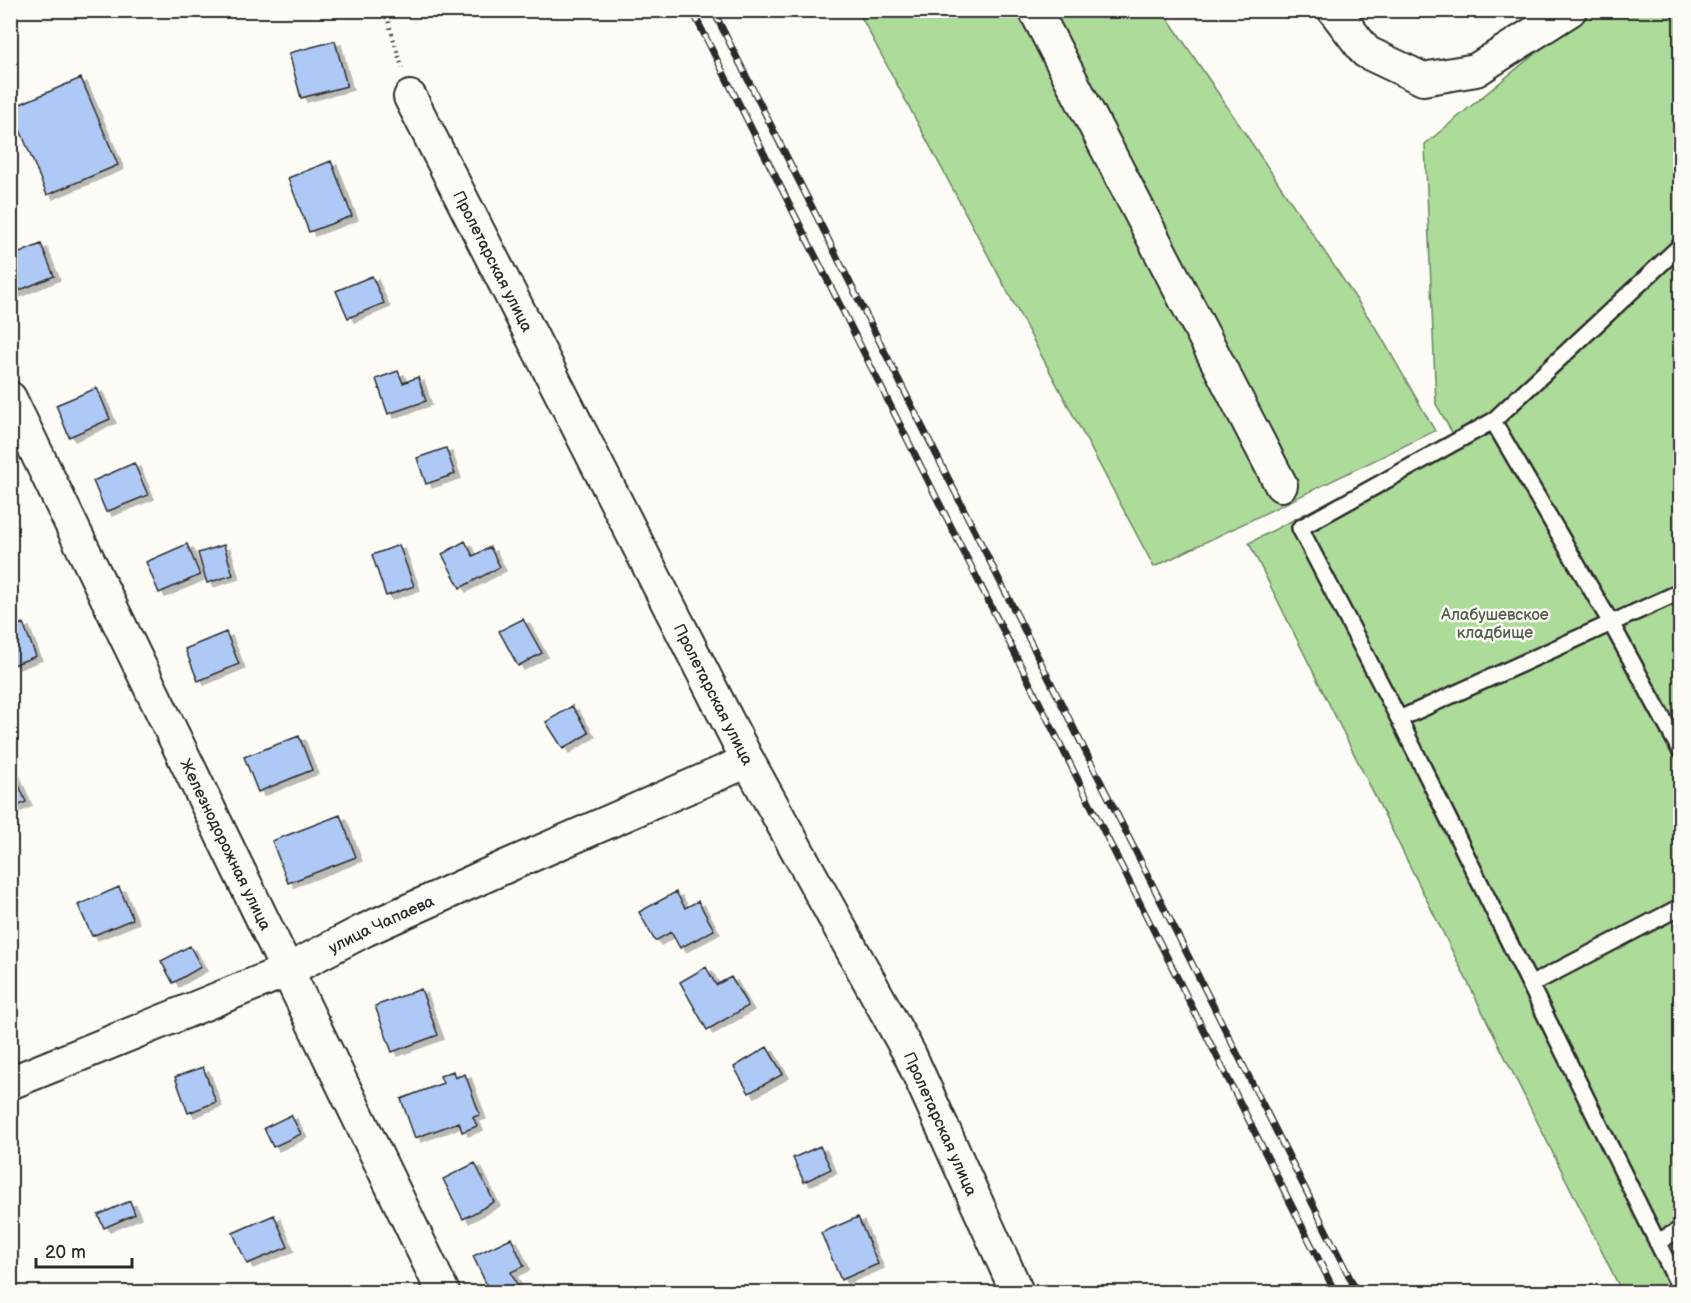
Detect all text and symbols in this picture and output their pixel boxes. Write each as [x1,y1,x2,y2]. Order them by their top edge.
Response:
street label: Пролетарская улица [448,188,536,336]
park label: Алабушевское кладбище [1440,606,1549,643]
street label: Пролетарская улица [669,621,757,769]
street label: Железнодорожная улица [175,756,275,934]
street label: улица Чапаева [326,892,438,958]
street label: Пролетарская улица [899,1049,981,1200]
scale bar [36,1231,132,1269]
text: 20 m [45,1242,86,1263]

